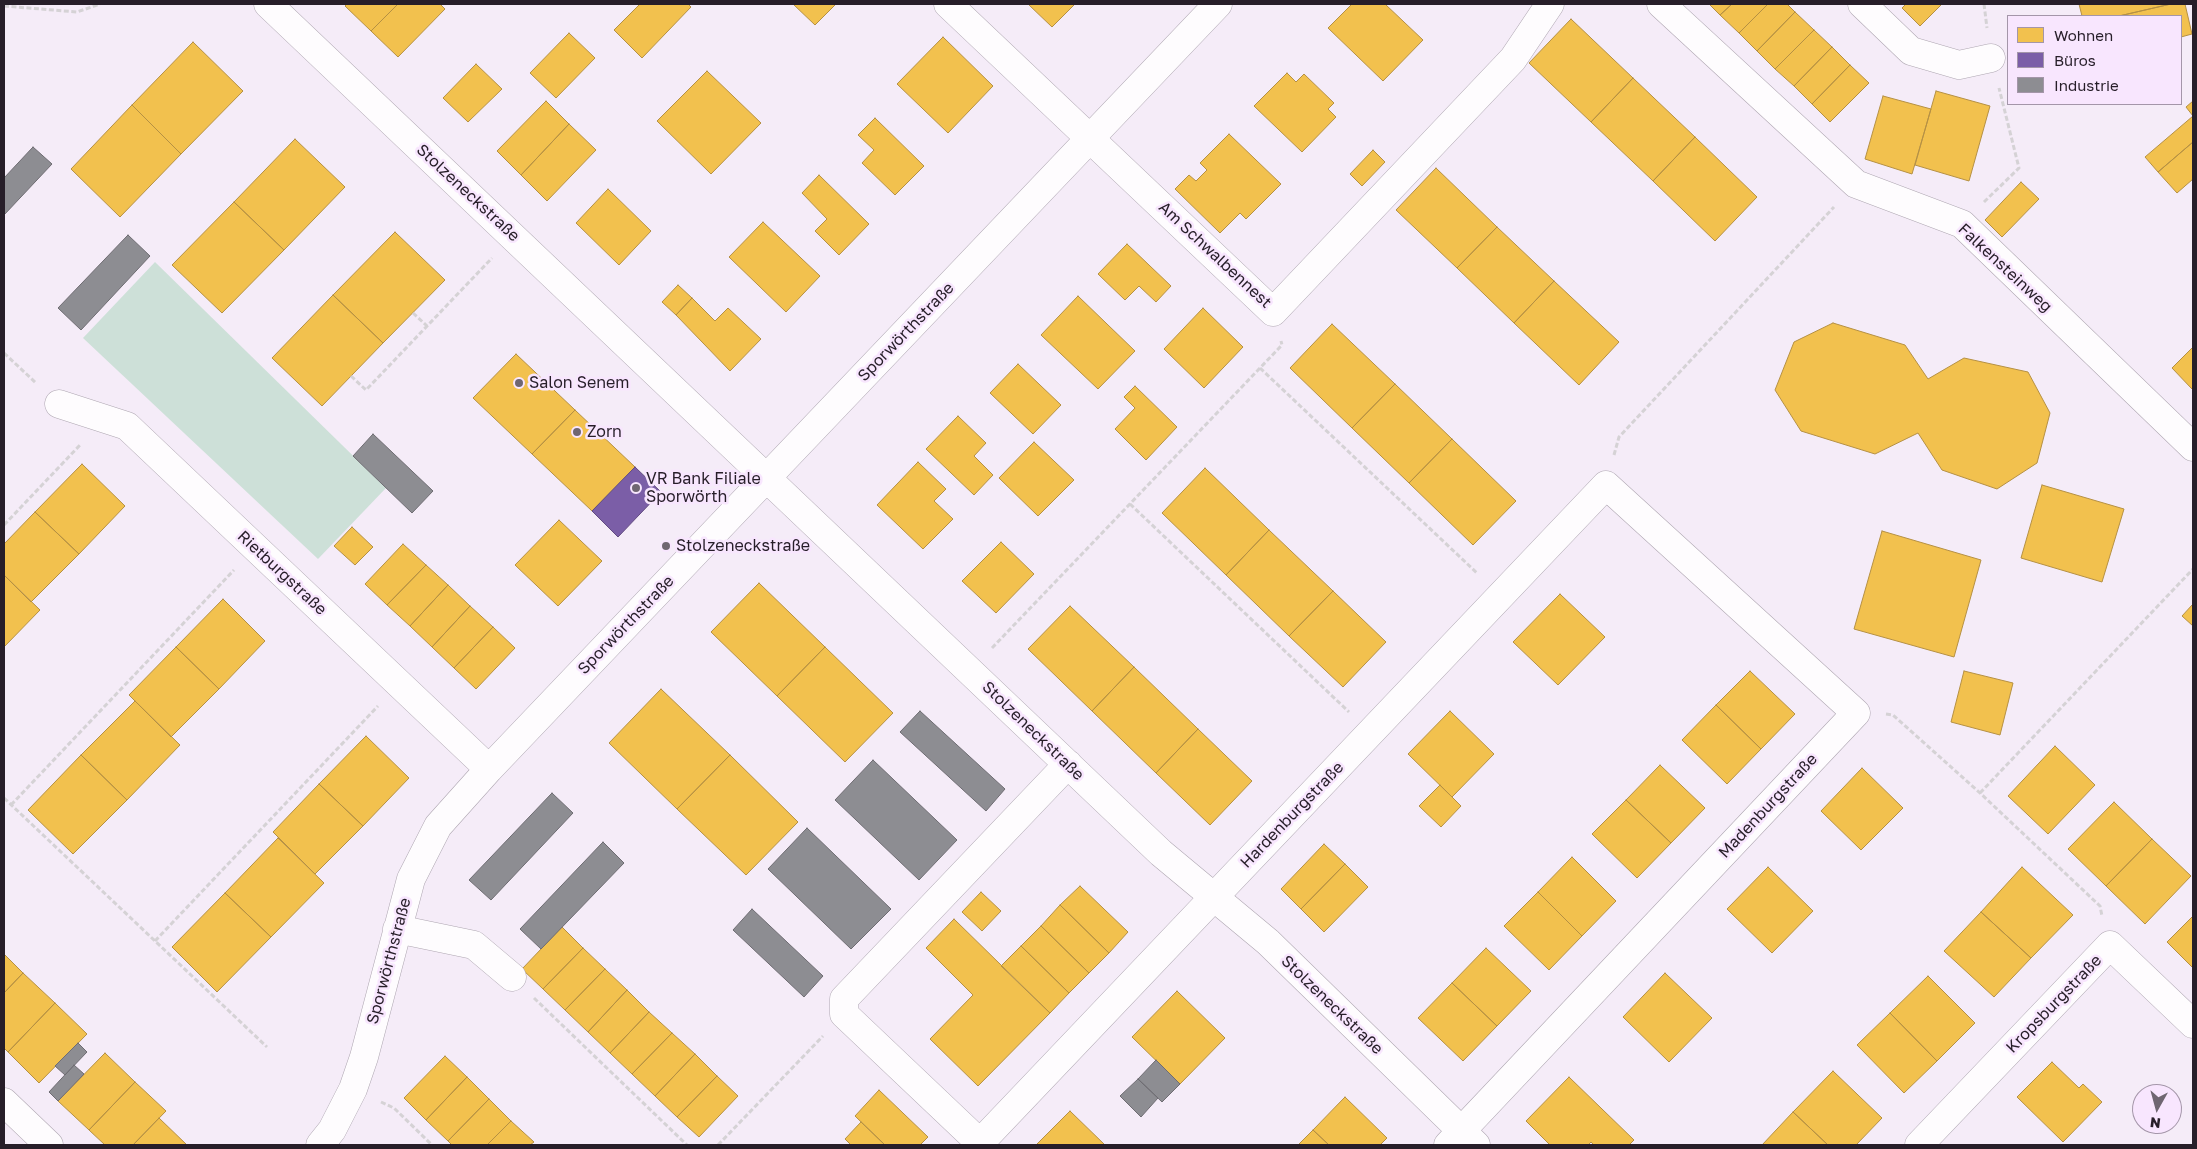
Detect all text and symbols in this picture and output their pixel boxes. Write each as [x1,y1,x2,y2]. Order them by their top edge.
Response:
legend [2007,15,2182,105]
text: Wohnen [2054,26,2113,44]
text: Büros [2054,51,2096,69]
text: Industrie [2054,76,2119,94]
street label: Stolzeneckstraße [412,140,524,246]
street label: Am Schwalbennest [1155,198,1275,312]
street label: Falkensteinweg [1954,220,2056,316]
street label: Sporwörthstraße [854,279,958,385]
place label: Salon Senem [529,373,629,393]
marker: Salon Senem [513,377,525,389]
place label: Zorn [587,422,622,442]
marker: Zorn [571,426,583,438]
place label: VR Bank Filiale Sporwörth [646,469,761,507]
marker: VR Bank Filiale Sporwörth [630,482,642,494]
street label: Rietburgstraße [233,527,331,619]
place label: Stolzeneckstraße [676,536,810,556]
marker: Stolzeneckstraße [660,540,672,552]
street label: Sporwörthstraße [574,572,678,678]
street label: Stolzeneckstraße [978,678,1088,784]
street label: Madenburgstraße [1715,750,1821,862]
street label: Hardenburgstraße [1236,758,1348,872]
street label: Sporwörthstraße [363,896,415,1026]
street label: Kropsburgstraße [2002,951,2106,1057]
street label: Stolzeneckstraße [1277,952,1387,1058]
north arrow [2132,1084,2182,1134]
text: N [2149,1114,2162,1132]

